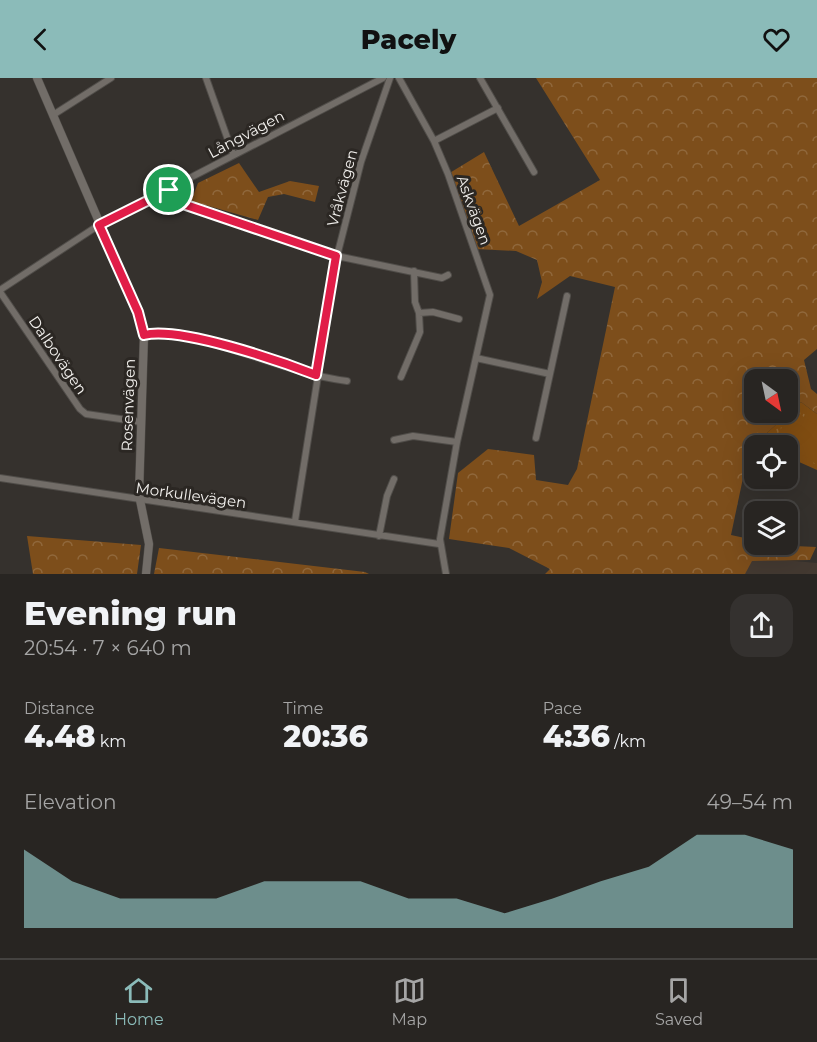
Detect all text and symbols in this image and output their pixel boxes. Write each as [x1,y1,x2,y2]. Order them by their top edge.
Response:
icon: back [24,23,57,56]
text: Pacely [361,23,456,56]
icon: heart [760,23,793,56]
street label: Långvägen [204,106,288,162]
street label: Vråkvägen [323,147,361,229]
pin [143,164,194,215]
icon: arrive [152,173,185,206]
street label: Askvägen [453,173,495,247]
street label: Dalbovägen [25,312,91,398]
street label: Rosenvägen [117,358,139,452]
north arrow [744,369,798,423]
map controls [744,369,798,555]
button: locate [744,435,798,489]
street label: Morkullevägen [134,478,248,512]
button: layers [744,501,798,555]
text: Evening run [24,593,237,633]
button: share [730,594,793,657]
text: 20:54 · 7 × 640 m [24,636,192,660]
text: Distance [24,699,94,718]
text: Time [283,699,323,718]
text: Pace [543,699,582,718]
text: 4.48 [24,718,96,755]
text: 20:36 [283,718,368,755]
text: 4:36 [543,718,610,755]
text: km [96,732,126,751]
text: /km [610,732,646,751]
text: Elevation [24,790,116,814]
text: 49–54 m [707,790,793,814]
tab: Home [114,974,164,1029]
tab: Map [392,974,427,1029]
tab: Saved [655,974,703,1029]

